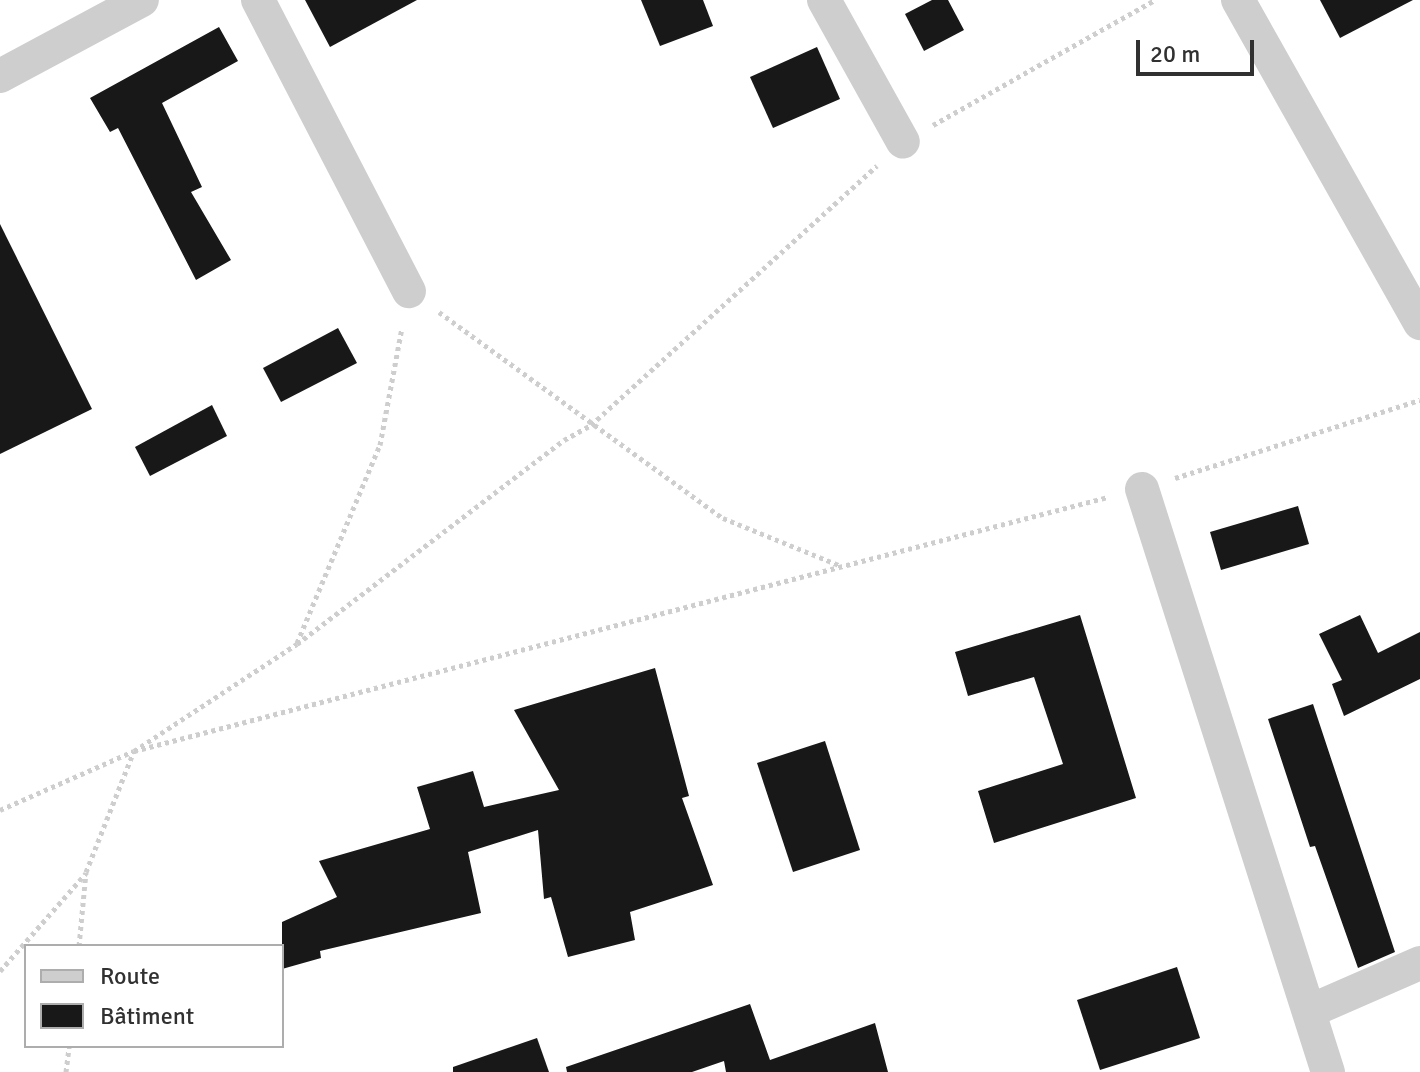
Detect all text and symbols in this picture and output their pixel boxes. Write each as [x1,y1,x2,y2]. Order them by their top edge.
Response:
scale bar [1140,24,1258,74]
text: 20 m [1150,39,1200,69]
legend [24,944,284,1048]
text: Route [100,961,160,991]
text: Bâtiment [100,1001,194,1031]

